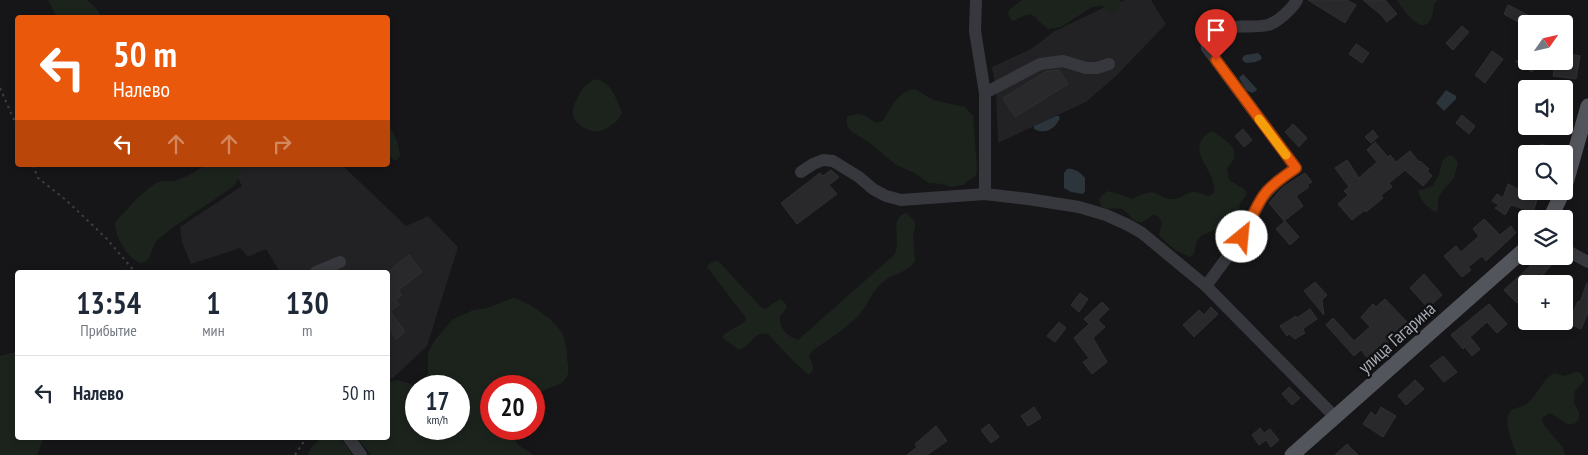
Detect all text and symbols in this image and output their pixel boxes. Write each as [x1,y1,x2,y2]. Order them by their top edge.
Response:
pin [1195,9,1237,60]
north arrow [1518,15,1572,70]
map controls [1518,15,1573,330]
icon: arrive [1202,16,1230,44]
text: 50 m [113,31,177,77]
icon: left [30,35,95,100]
text: Налево [113,75,170,103]
button: sound [1518,80,1573,135]
icon: left [109,130,137,158]
icon: ahead [162,130,190,158]
icon: ahead [215,130,243,158]
icon: right [268,130,296,158]
button: search [1518,145,1573,200]
position arrow [1215,210,1267,262]
button: layers [1518,210,1573,265]
button: + [1518,275,1573,330]
text: 13:54 [76,283,141,322]
text: 1 [206,283,221,322]
text: 130 [286,283,329,322]
street label: улица Гагарина [1353,297,1440,378]
text: Прибытие [80,320,137,340]
text: мин [202,320,225,340]
text: m [302,320,313,340]
speed limit sign: 20 [480,375,545,440]
icon: left [30,379,58,407]
text: Налево [73,381,124,405]
text: 50 m [342,381,375,405]
text: 17 [426,385,449,417]
text: km/h [427,412,448,427]

